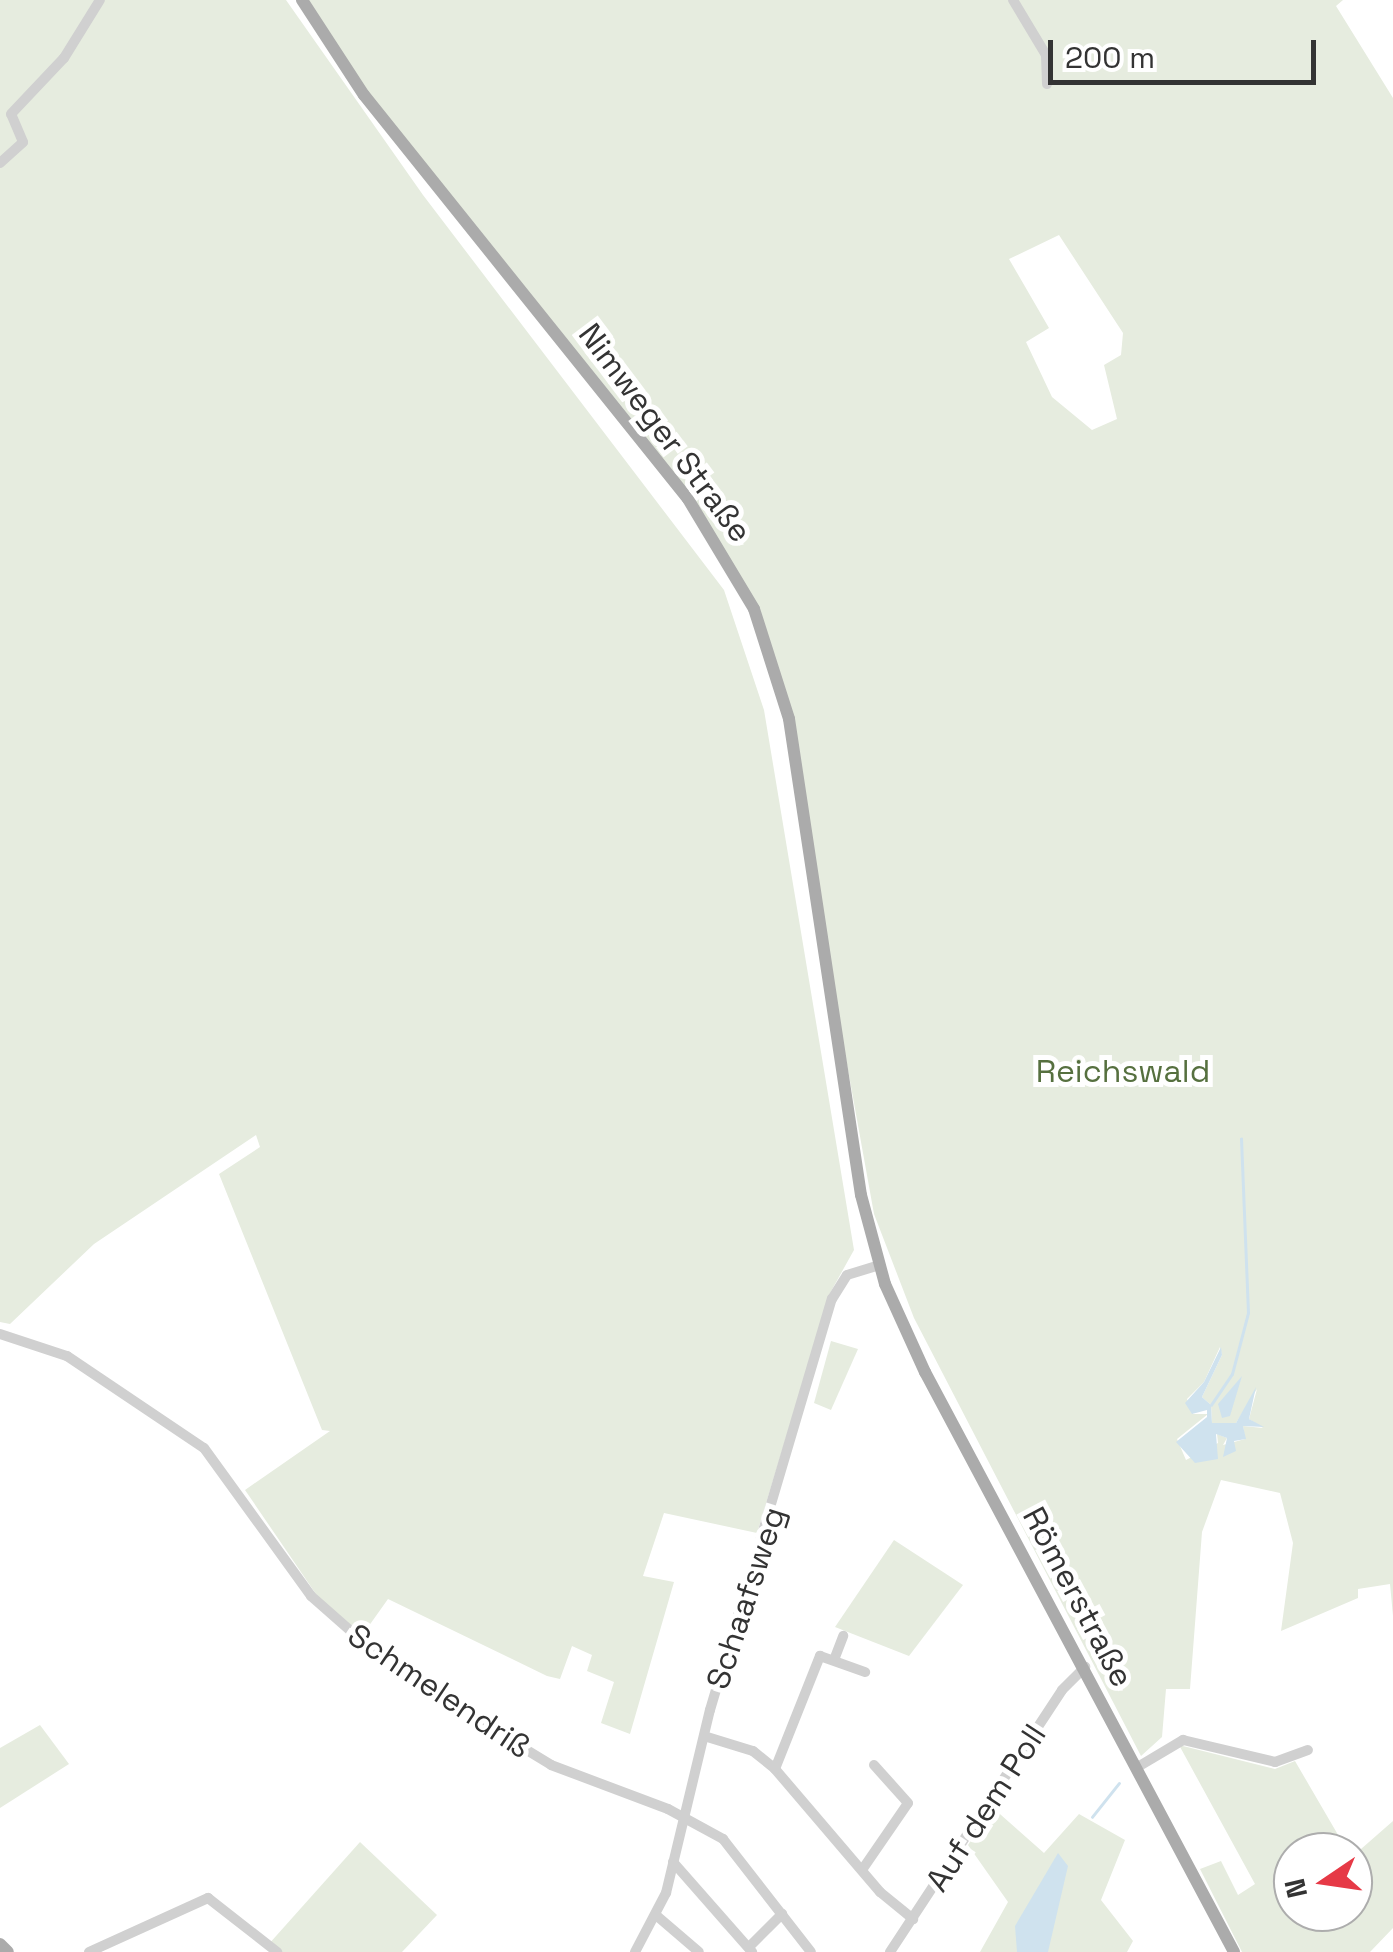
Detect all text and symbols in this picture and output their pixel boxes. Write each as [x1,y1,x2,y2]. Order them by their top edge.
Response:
scale bar [1053,20,1320,82]
text: 200 m [1065,38,1155,77]
street label: Nimweger Straße [570,316,760,550]
park label: Reichswald [1036,1052,1210,1090]
street label: Römerstraße [1014,1500,1142,1694]
street label: Schaafsweg [698,1502,794,1694]
street label: Schmelendriß [340,1616,538,1766]
street label: Auf dem Poll [918,1717,1054,1899]
north arrow [1273,1832,1373,1932]
text: N [1276,1875,1315,1901]

